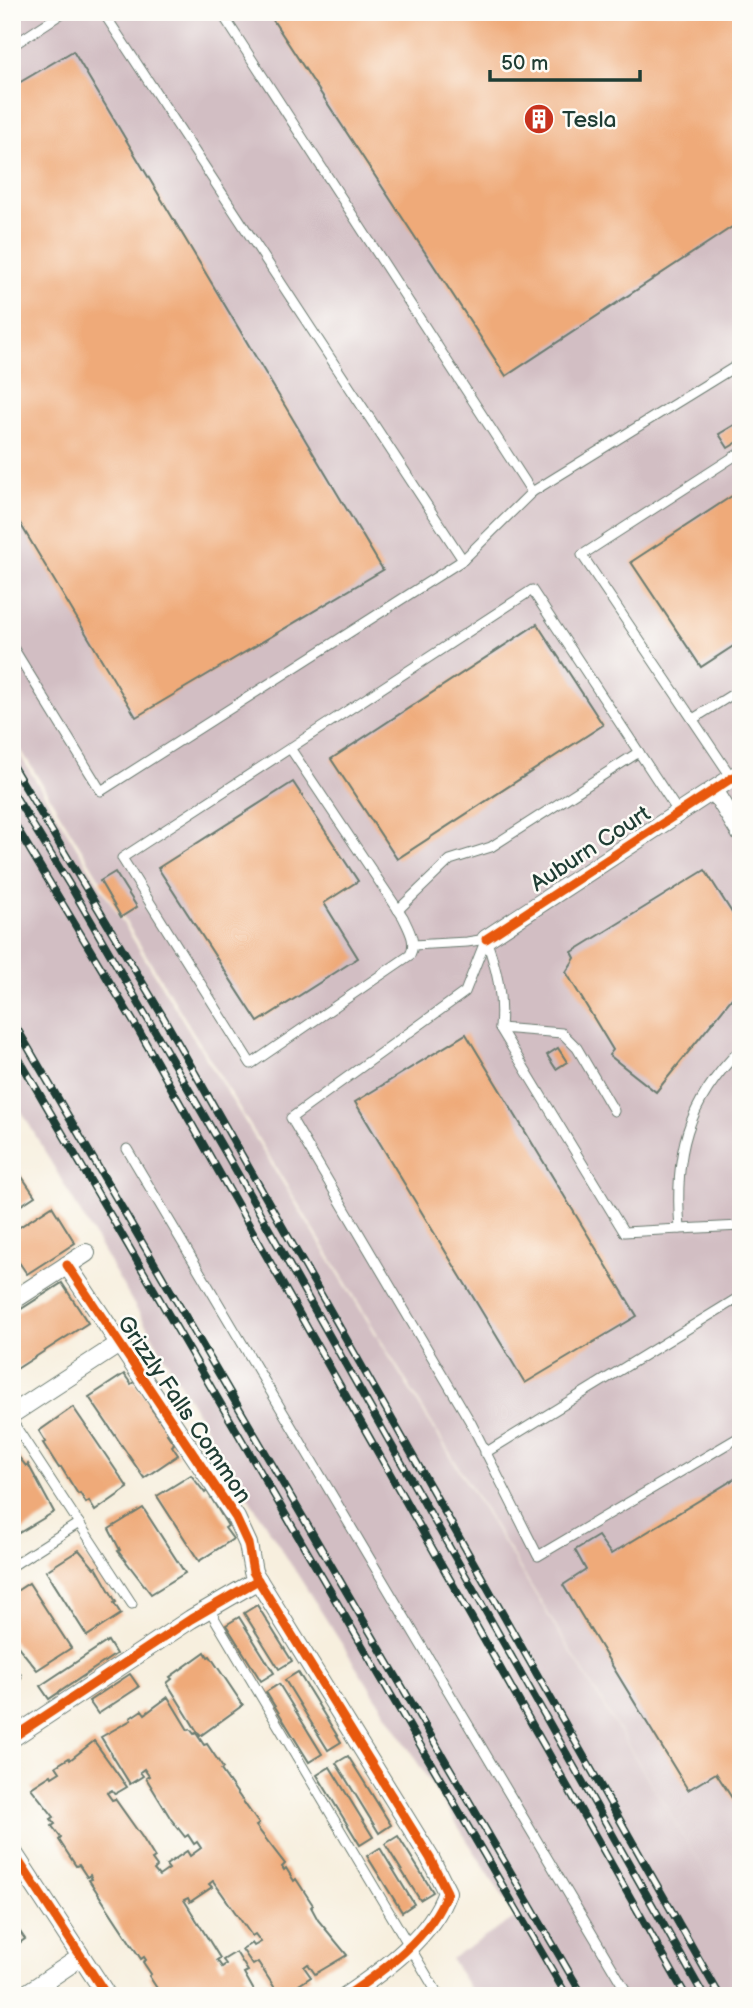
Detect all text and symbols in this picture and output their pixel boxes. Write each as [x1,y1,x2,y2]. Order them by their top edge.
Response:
scale bar [490,38,641,82]
text: 50 m [501,51,548,76]
building icon: Tesla [522,102,556,136]
place label: Tesla [562,106,616,134]
street label: Auburn Court [525,800,656,898]
street label: Grizzly Falls Common [111,1310,257,1509]

